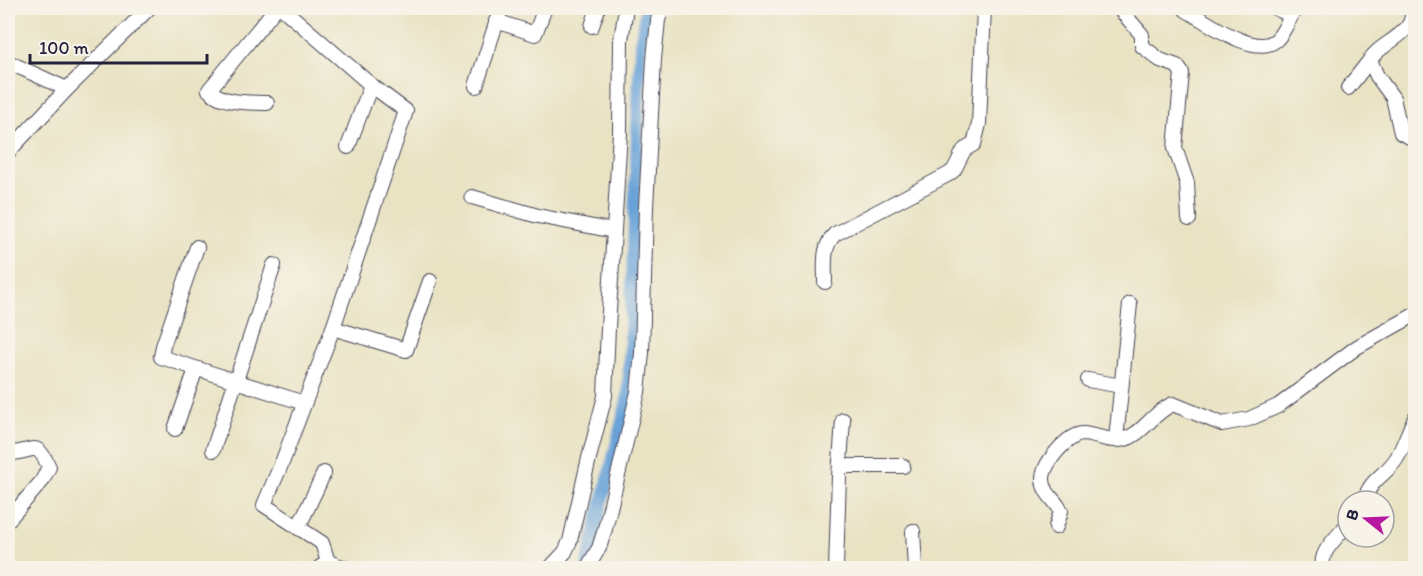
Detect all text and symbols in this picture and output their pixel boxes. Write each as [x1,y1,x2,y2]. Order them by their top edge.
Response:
scale bar [30,27,207,65]
text: 100 m [39,37,89,59]
north arrow [1336,489,1396,549]
text: B [1342,506,1363,522]

